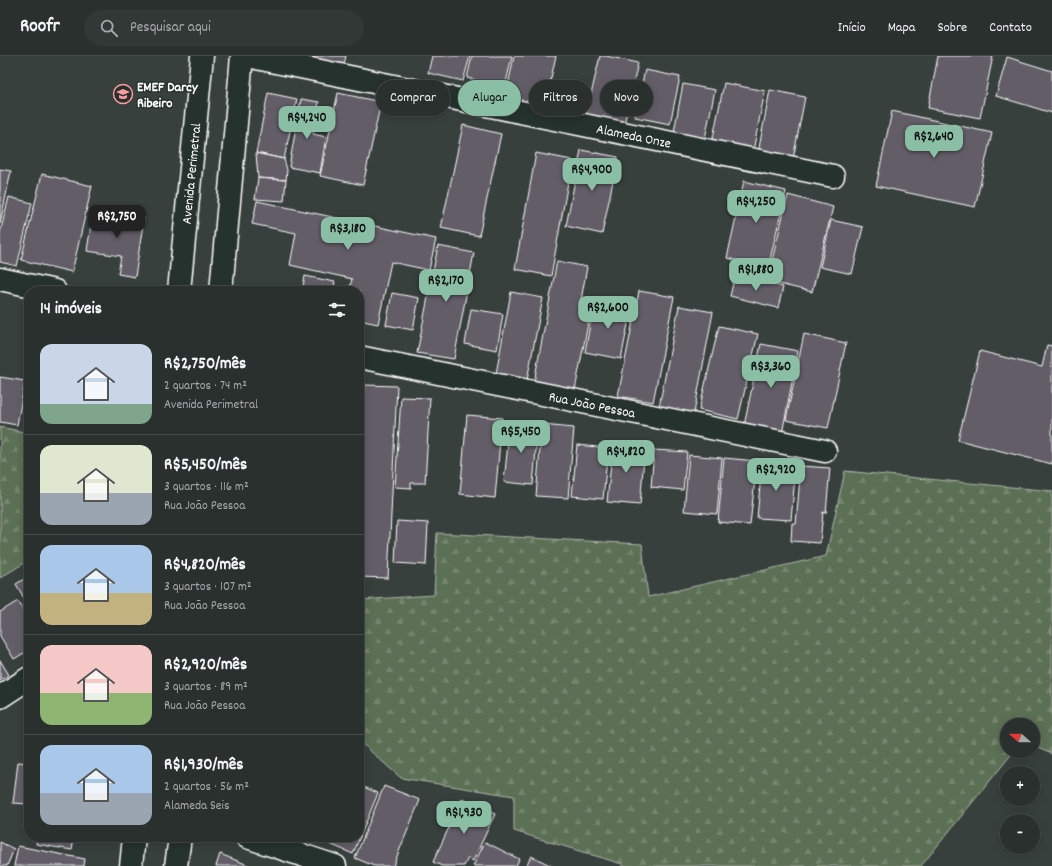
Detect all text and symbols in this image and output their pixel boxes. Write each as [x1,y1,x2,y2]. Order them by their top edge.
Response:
search box [84,10,364,46]
text: Roofr [20,14,60,41]
icon: search [98,17,120,39]
text: Pesquisar aqui [130,17,211,39]
text: Início [838,18,866,38]
text: Mapa [888,18,915,38]
text: Sobre [937,18,967,38]
text: Contato [989,18,1032,38]
place label: EMEF Darcy Ribeiro [137,78,199,114]
chip: Comprar [376,80,450,116]
chip: Alugar [458,80,521,116]
chip: Filtros [529,80,592,116]
chip: Novo [600,80,653,116]
school or university icon: EMEF Darcy Ribeiro [112,83,134,105]
pin: R$4,240 [270,106,344,140]
text: R$4,240 [288,109,326,128]
street label: Alameda Onze [594,120,673,155]
street label: Avenida Perimetral [178,122,207,225]
pin: R$2,640 [897,125,971,159]
text: R$2,640 [914,128,954,147]
pin: R$4,900 [555,158,629,192]
text: R$4,900 [572,161,612,180]
pin: R$4,250 [719,190,793,224]
text: R$4,250 [736,193,776,212]
pin: R$2,750 [80,205,154,239]
text: R$2,750 [97,208,137,227]
pin: R$3,180 [311,217,385,251]
text: R$3,180 [330,220,366,239]
pin: R$1,880 [719,258,793,292]
text: R$1,880 [738,261,774,280]
pin: R$2,170 [409,269,483,303]
text: R$2,170 [428,272,464,291]
pin: R$2,600 [571,296,645,330]
text: 14 imóveis [40,298,102,322]
icon: filters [326,299,348,321]
text: R$2,600 [587,299,629,318]
text: R$2,750/mês [164,353,246,377]
pin: R$3,360 [734,355,808,389]
text: R$3,360 [751,358,791,377]
icon: home [72,360,120,408]
text: 2 quartos · 74 m² [164,377,247,396]
street label: Rua João Pessoa [547,388,637,425]
text: Avenida Perimetral [164,396,258,415]
pin: R$5,450 [484,420,558,454]
text: R$5,450 [501,423,541,442]
pin: R$4,820 [589,440,663,474]
text: R$4,820 [607,443,645,462]
text: R$5,450/mês [164,454,247,478]
pin: R$2,920 [739,458,813,492]
icon: home [72,461,120,509]
text: R$2,920 [756,461,796,480]
text: 3 quartos · 116 m² [164,478,249,497]
text: Rua João Pessoa [164,497,245,516]
text: R$4,820/mês [164,554,246,578]
icon: home [72,561,120,609]
text: 3 quartos · 107 m² [164,578,252,597]
text: Rua João Pessoa [164,597,245,616]
text: R$2,920/mês [164,654,247,678]
icon: home [72,661,120,709]
text: 3 quartos · 89 m² [164,678,248,697]
text: Rua João Pessoa [164,697,245,716]
north arrow [1000,718,1040,758]
map controls [1000,718,1040,854]
text: R$1,930/mês [164,754,243,778]
icon: home [72,761,120,809]
button: + [1000,766,1040,806]
text: 2 quartos · 56 m² [164,778,249,797]
text: Alameda Seis [164,797,229,816]
pin: R$1,930 [427,801,501,835]
text: R$1,930 [445,804,483,823]
button: − [1000,814,1040,854]

